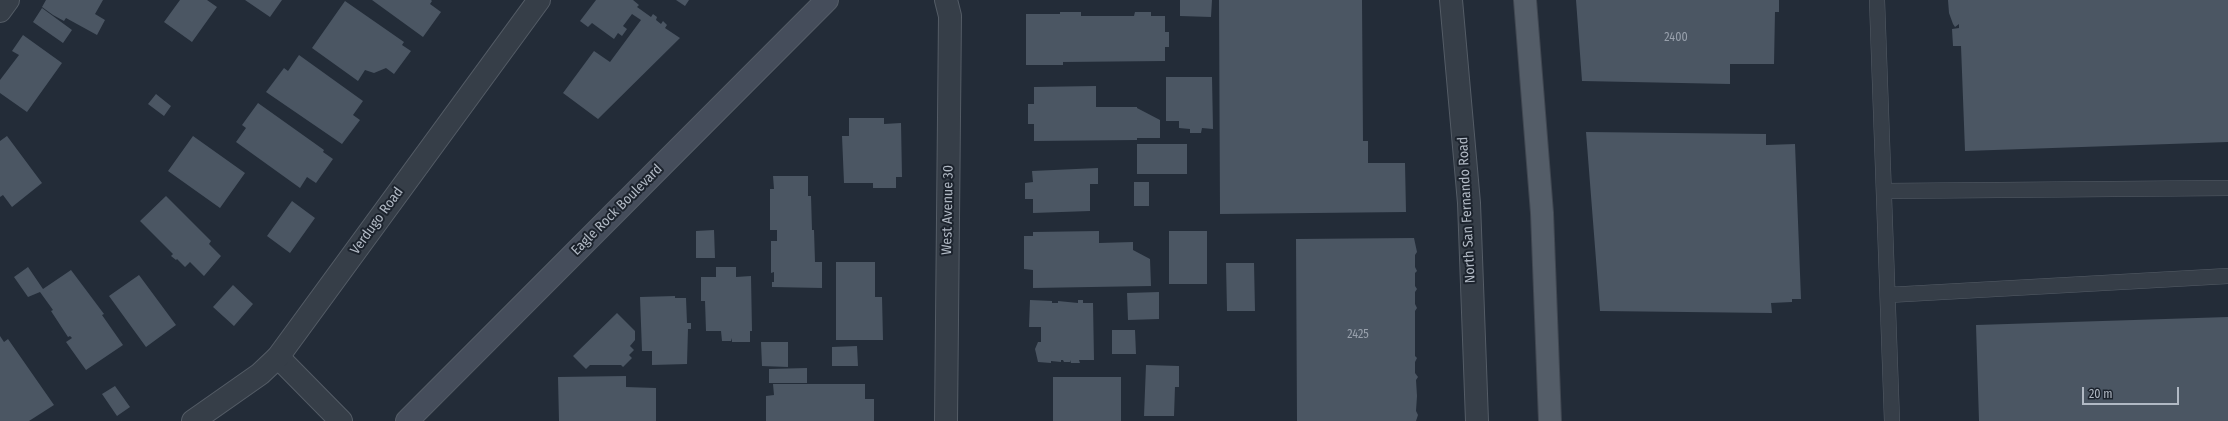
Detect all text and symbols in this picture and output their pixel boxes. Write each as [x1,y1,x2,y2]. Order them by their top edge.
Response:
house number: 2400 [1664,31,1688,45]
street label: North San Fernando Road [1455,136,1479,284]
street label: Eagle Rock Boulevard [568,161,666,259]
street label: West Avenue 30 [939,165,957,255]
street label: Verdugo Road [347,184,407,258]
house number: 2425 [1347,328,1369,342]
scale bar [2084,379,2181,405]
text: 20 m [2089,387,2113,401]

